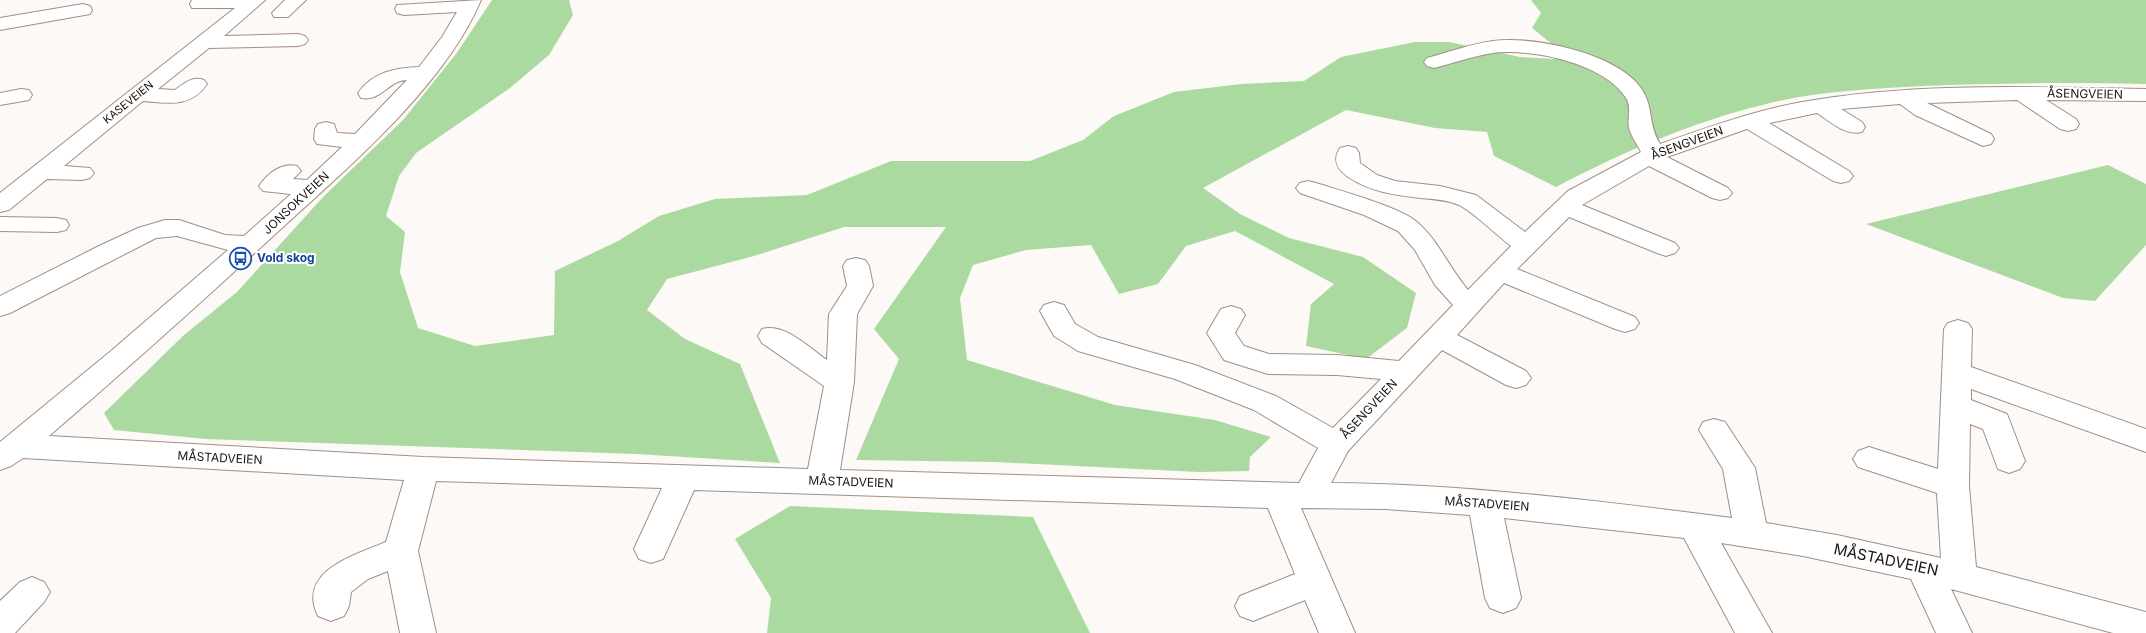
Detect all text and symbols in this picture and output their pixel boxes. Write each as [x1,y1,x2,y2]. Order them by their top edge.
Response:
street label: KASEVEIEN [100,77,156,127]
street label: ÅSENGVEIEN [2047,85,2123,102]
street label: ÅSENGVEIEN [1649,123,1725,163]
street label: JONSOKVEIEN [259,168,332,237]
bus stop icon: Vold skog [229,246,253,270]
place label: Vold skog [257,250,315,265]
street label: ÅSENGVEIEN [1337,376,1400,442]
street label: MÅSTADVEIEN [177,448,263,467]
street label: MÅSTADVEIEN [808,473,894,490]
street label: MÅSTADVEIEN [1444,493,1530,514]
street label: MÅSTADVEIEN [1832,539,1940,580]

